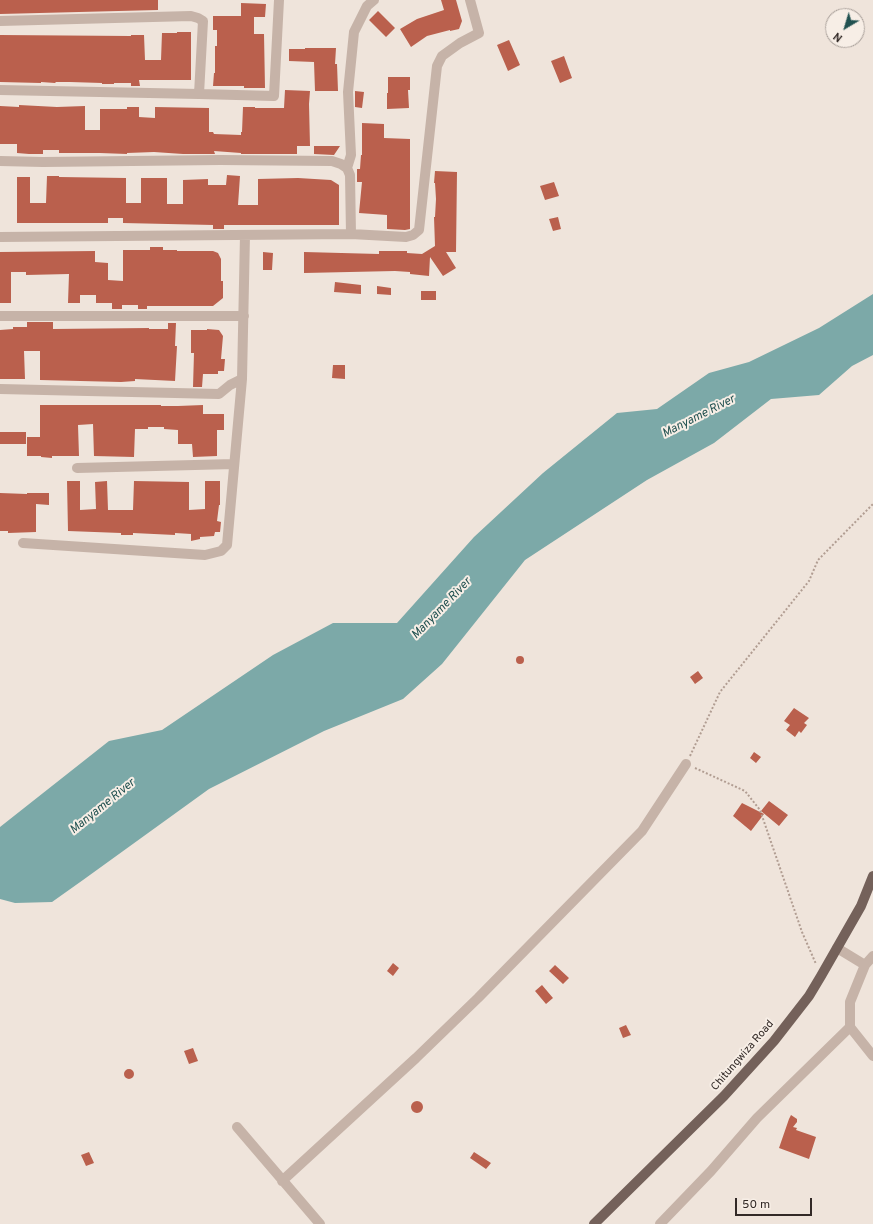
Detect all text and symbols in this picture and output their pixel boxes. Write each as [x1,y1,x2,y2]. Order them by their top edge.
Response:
north arrow [825,8,865,48]
text: N [831,29,846,45]
water label: Manyame River [660,393,738,441]
water label: Manyame River [409,575,475,643]
water label: Manyame River [68,776,138,838]
street label: Chitungwiza Road [709,1018,777,1094]
scale bar [737,1190,814,1216]
text: 50 m [742,1197,770,1213]

